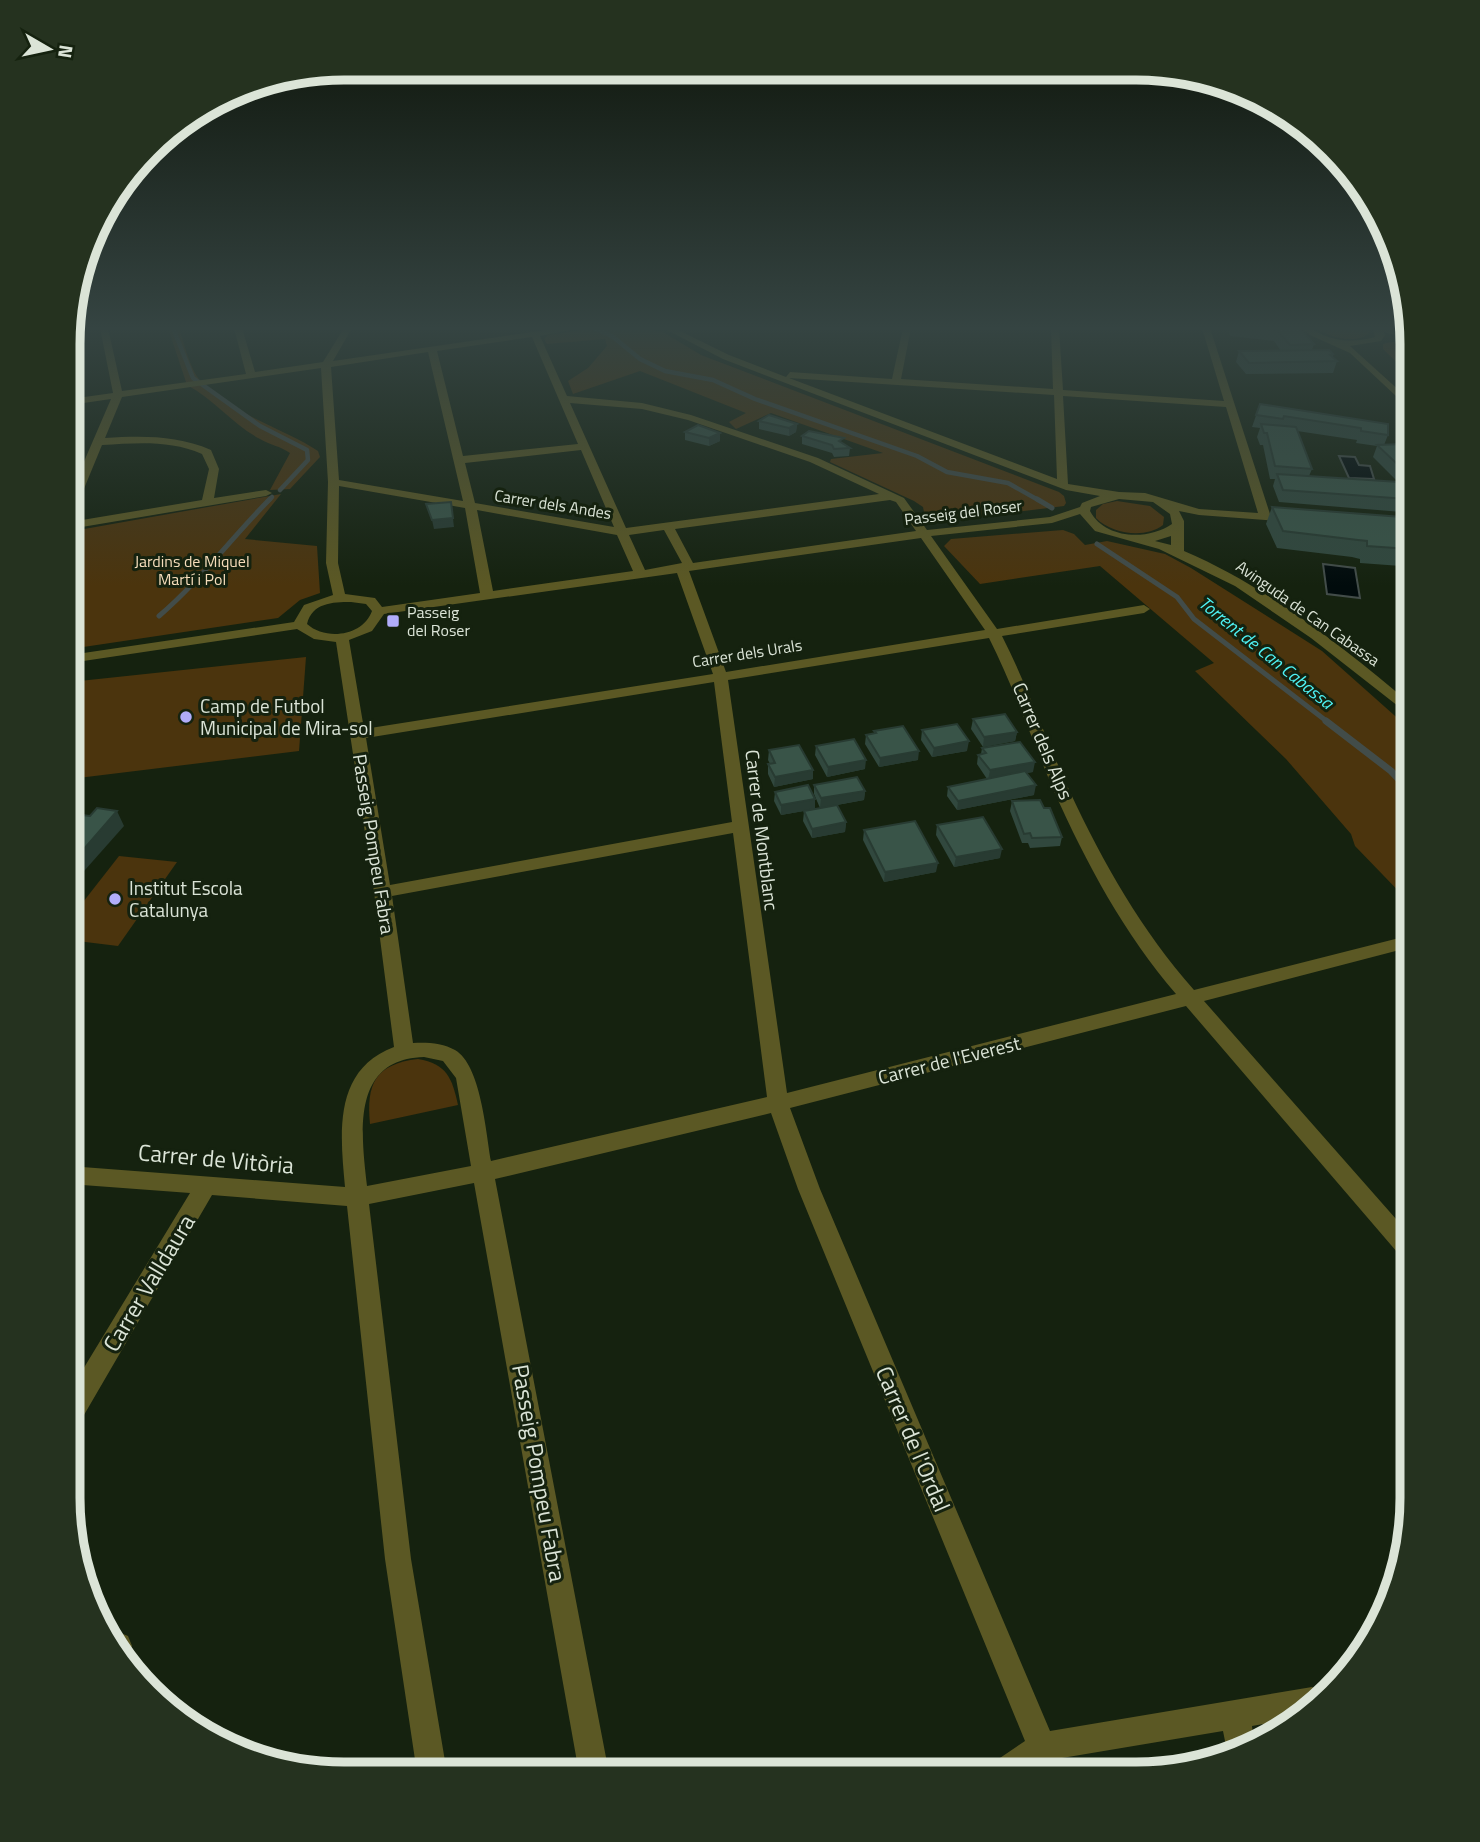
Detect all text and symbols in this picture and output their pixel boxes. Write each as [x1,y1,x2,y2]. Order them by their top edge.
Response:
north arrow [14,14,84,84]
text: N [51,43,82,61]
street label: Carrer dels Andes [493,483,613,525]
street label: Passeig del Roser [903,493,1024,531]
park label: Jardins de Miquel Martí i Pol [134,549,250,591]
street label: Avinguda de Can Cabassa [1231,554,1385,672]
water label: Torrent de Can Cabassa [1193,590,1340,716]
place label: Passeig del Roser [407,600,470,642]
marker: Passeig del Roser [385,613,401,629]
street label: Carrer dels Urals [690,632,804,674]
street label: Carrer dels Alps [1006,678,1081,804]
place label: Camp de Futbol Municipal de Mira-sol [200,691,373,742]
marker: Camp de Futbol Municipal de Mira-sol [178,709,194,725]
street label: Carrer de Montblanc [738,748,787,912]
street label: Passeig Pompeu Fabra [346,752,403,937]
place label: Institut Escola Catalunya [129,873,243,924]
marker: Institut Escola Catalunya [107,891,123,907]
street label: Carrer de l'Everest [875,1028,1023,1091]
street label: Carrer de Vitòria [137,1134,296,1183]
street label: Carrer Valldaura [94,1207,204,1358]
street label: Passeig Pompeu Fabra [503,1361,576,1585]
street label: Carrer de l'Ordal [867,1361,960,1517]

